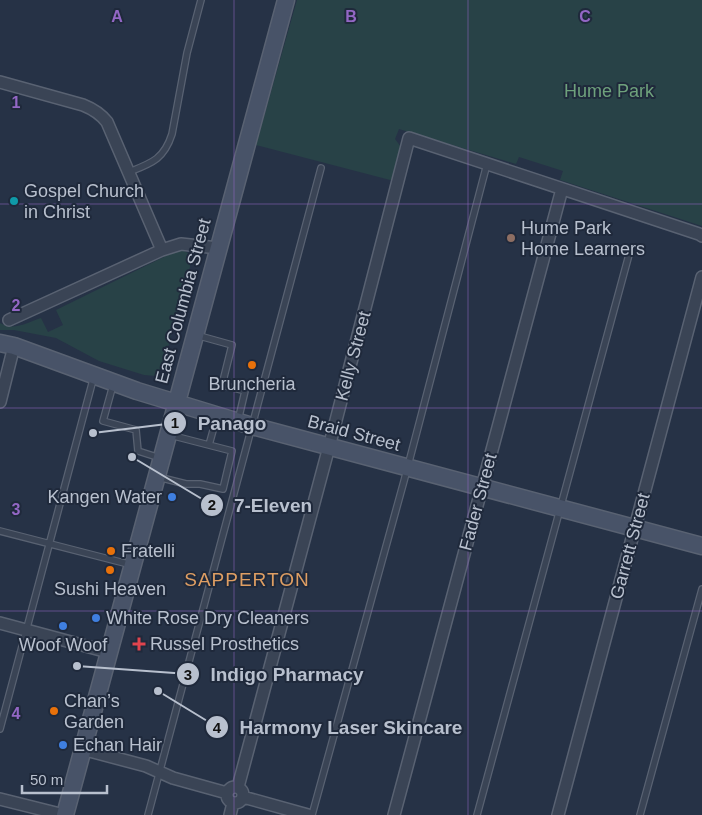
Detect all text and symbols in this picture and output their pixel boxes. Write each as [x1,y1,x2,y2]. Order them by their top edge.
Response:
text: A [111,8,123,25]
text: B [345,8,357,25]
text: C [579,8,591,25]
park label: Hume Park [564,81,655,101]
text: 1 [12,94,21,111]
place label: Gospel Church in Christ [24,181,144,222]
marker: Gospel Church in Christ [8,195,20,207]
street label: East Columbia Street [151,216,215,386]
place label: Hume Park Home Learners [521,218,645,259]
marker: Hume Park Home Learners [505,232,517,244]
text: 2 [12,297,21,314]
street label: Kelly Street [331,309,375,403]
marker: Bruncheria [246,359,258,371]
place label: Bruncheria [208,374,297,394]
callout: Panago [163,406,276,440]
street label: Braid Street [306,411,402,455]
text: Panago [198,413,266,434]
text: 1 [171,414,179,431]
street label: Fader Street [455,451,501,553]
place label: Kangen Water [48,487,162,507]
callout: 7-Eleven [199,488,323,522]
marker: Kangen Water [166,491,178,503]
street label: Garrett Street [606,491,654,601]
text: 7-Eleven [234,495,312,516]
text: 2 [208,496,216,513]
text: 3 [12,501,21,518]
place label: Fratelli [121,541,175,561]
marker: Fratelli [105,545,117,557]
marker: Sushi Heaven [104,564,116,576]
district label: SAPPERTON [184,569,310,590]
place label: Sushi Heaven [54,579,166,599]
place label: White Rose Dry Cleaners [106,608,309,628]
marker: White Rose Dry Cleaners [90,612,102,624]
marker: Woof Woof [57,620,69,632]
place label: Russel Prosthetics [150,634,299,654]
place label: Woof Woof [19,635,108,655]
marker: Russel Prosthetics [132,637,146,651]
callout: Indigo Pharmacy [175,657,373,691]
text: Indigo Pharmacy [210,664,364,685]
text: 3 [184,666,192,683]
place label: Chan’s Garden [64,691,124,732]
text: 4 [12,705,21,722]
marker: Chan’s Garden [48,705,60,717]
callout: Harmony Laser Skincare [204,710,472,744]
text: Harmony Laser Skincare [240,717,462,738]
text: 4 [213,719,222,736]
place label: Echan Hair [73,735,162,755]
marker: Echan Hair [57,739,69,751]
scale bar [22,762,108,794]
text: 50 m [30,771,63,788]

